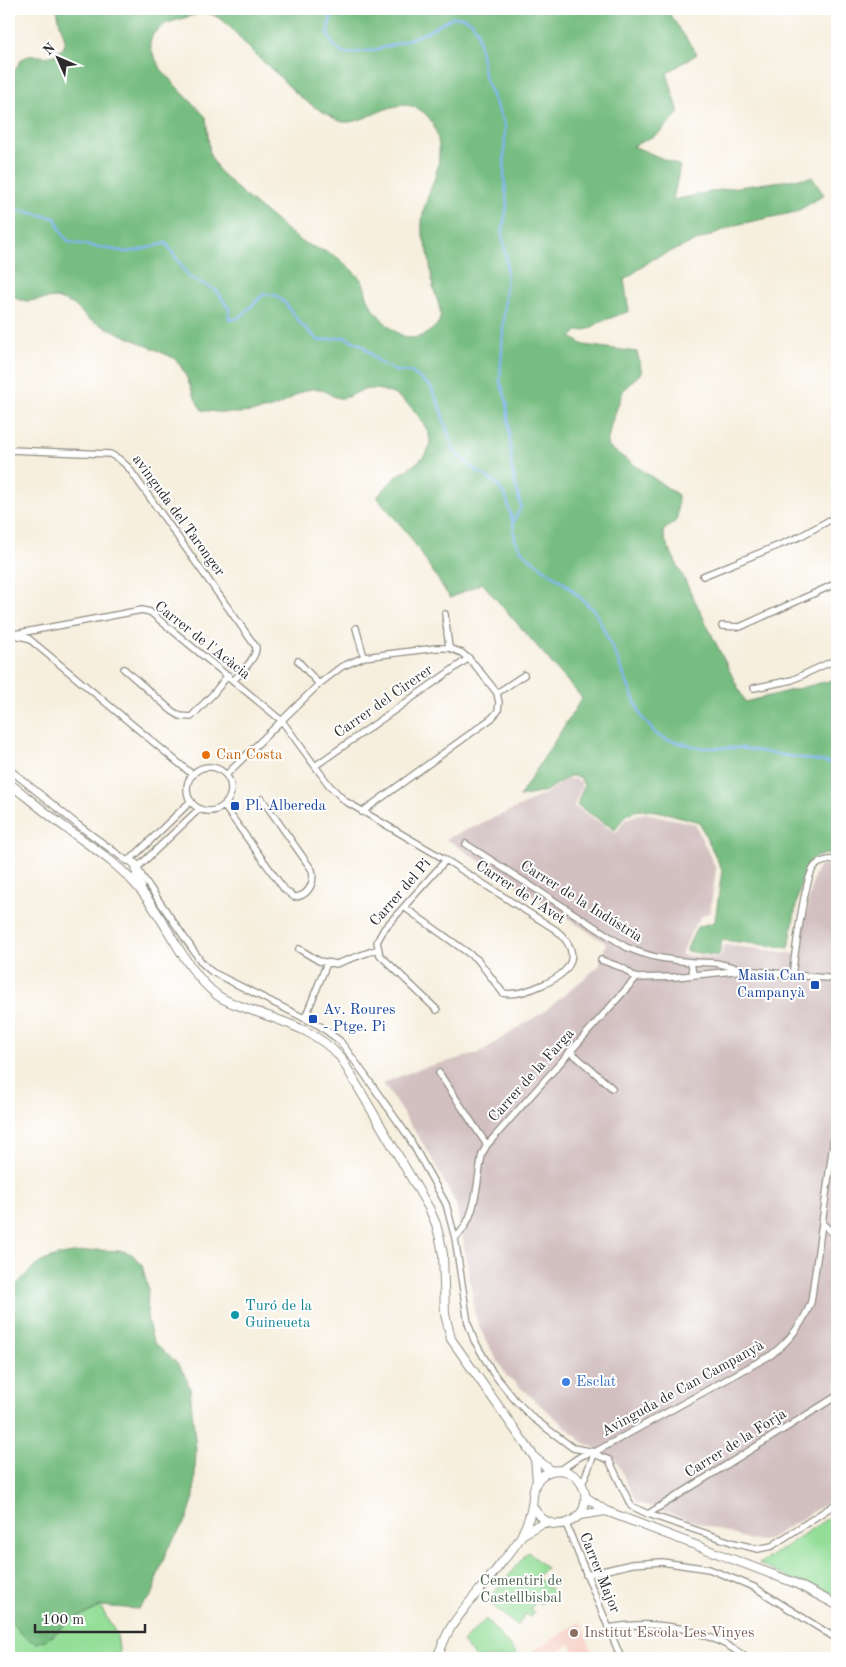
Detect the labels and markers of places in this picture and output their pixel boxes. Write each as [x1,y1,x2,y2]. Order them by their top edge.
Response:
place label: Can Costa [216,748,283,763]
marker: Can Costa [200,749,212,761]
place label: Pl. Albereda [245,799,327,814]
marker: Pl. Albereda [229,800,241,812]
place label: Masia Can Campanyà [737,969,806,1001]
marker: Masia Can Campanyà [809,979,821,991]
place label: Av. Roures - Ptge. Pi [323,1003,396,1035]
marker: Av. Roures - Ptge. Pi [307,1013,319,1025]
place label: Turó de la Guineueta [245,1299,312,1331]
marker: Turó de la Guineueta [229,1309,241,1321]
place label: Esclat [576,1375,616,1390]
marker: Esclat [560,1376,572,1388]
place label: Institut Escola Les Vinyes [584,1626,754,1641]
marker: Institut Escola Les Vinyes [568,1627,580,1639]

